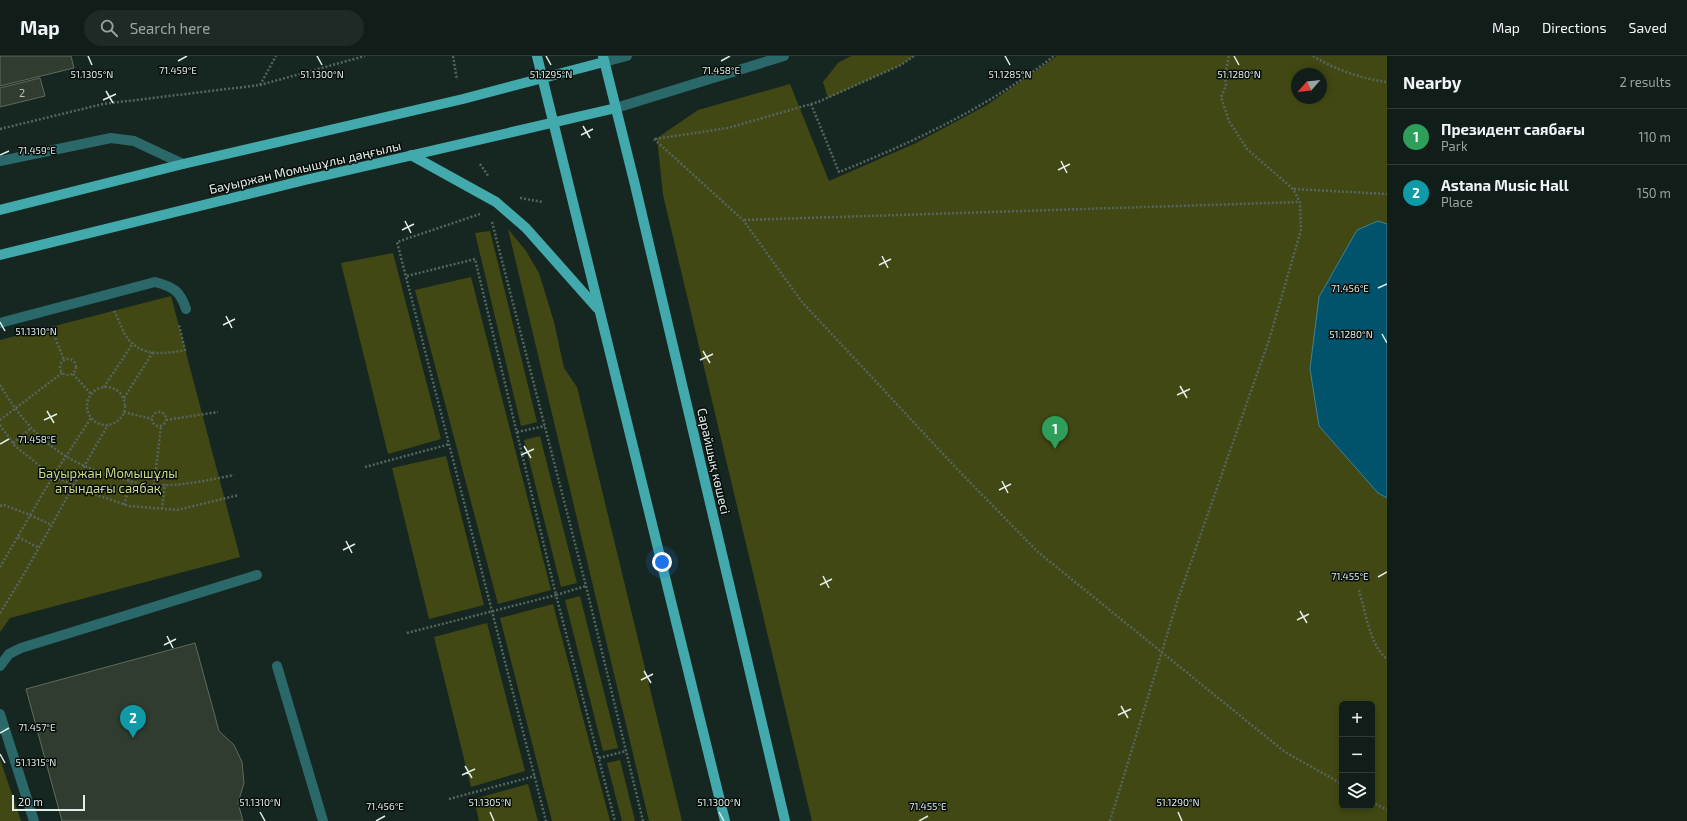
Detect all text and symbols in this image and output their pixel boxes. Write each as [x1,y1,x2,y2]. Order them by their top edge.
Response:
search box [84,10,364,46]
text: Map [20,16,60,39]
icon: search [98,17,120,39]
text: Search here [130,19,210,37]
text: Map [1492,19,1520,36]
text: Directions [1542,19,1607,36]
text: Saved [1629,19,1667,36]
text: 71.459°E [159,64,197,76]
text: 71.458°E [702,64,740,76]
text: 51.1305°N [71,68,113,80]
text: 51.1300°N [300,68,344,80]
text: 51.1295°N [530,68,572,80]
text: 51.1285°N [989,68,1031,80]
text: 51.1280°N [1217,68,1261,80]
north arrow [1291,68,1327,104]
text: Nearby [1403,72,1461,92]
text: 2 results [1619,74,1671,90]
house number: 2 [19,86,25,99]
text: Президент саябағы [1441,120,1585,138]
text: 1 [1413,129,1419,145]
text: 110 m [1639,129,1671,145]
street label: Бауыржан Момышұлы даңғылы [207,137,403,197]
text: Park [1441,138,1468,154]
text: 71.459°E [18,144,56,156]
text: Astana Music Hall [1441,176,1569,194]
text: 2 [1412,185,1420,201]
text: 150 m [1637,185,1671,201]
text: Place [1441,194,1473,210]
text: 71.456°E [1331,282,1369,294]
text: 51.1310°N [15,325,57,337]
text: 51.1280°N [1329,328,1373,340]
street label: Сарайшық көшесі [694,406,734,516]
pin: 1 [1042,416,1068,449]
text: 71.458°E [18,433,56,445]
park label: Бауыржан Момышұлы атындағы саябақ [38,465,178,496]
your location [652,552,672,572]
text: 71.455°E [1331,570,1369,582]
map controls [1339,701,1375,809]
button: + [1339,701,1375,737]
pin: 2 [120,705,146,738]
text: 71.457°E [18,721,56,733]
button: − [1339,737,1375,773]
text: 51.1315°N [16,756,56,768]
button: layers [1339,773,1375,809]
scale bar [12,793,85,812]
text: 20 m [18,795,43,808]
text: 51.1310°N [239,796,281,808]
text: 51.1305°N [469,796,511,808]
text: 51.1300°N [697,796,741,808]
text: 51.1290°N [1156,796,1200,808]
text: 71.456°E [366,800,404,812]
text: 71.455°E [909,800,947,812]

